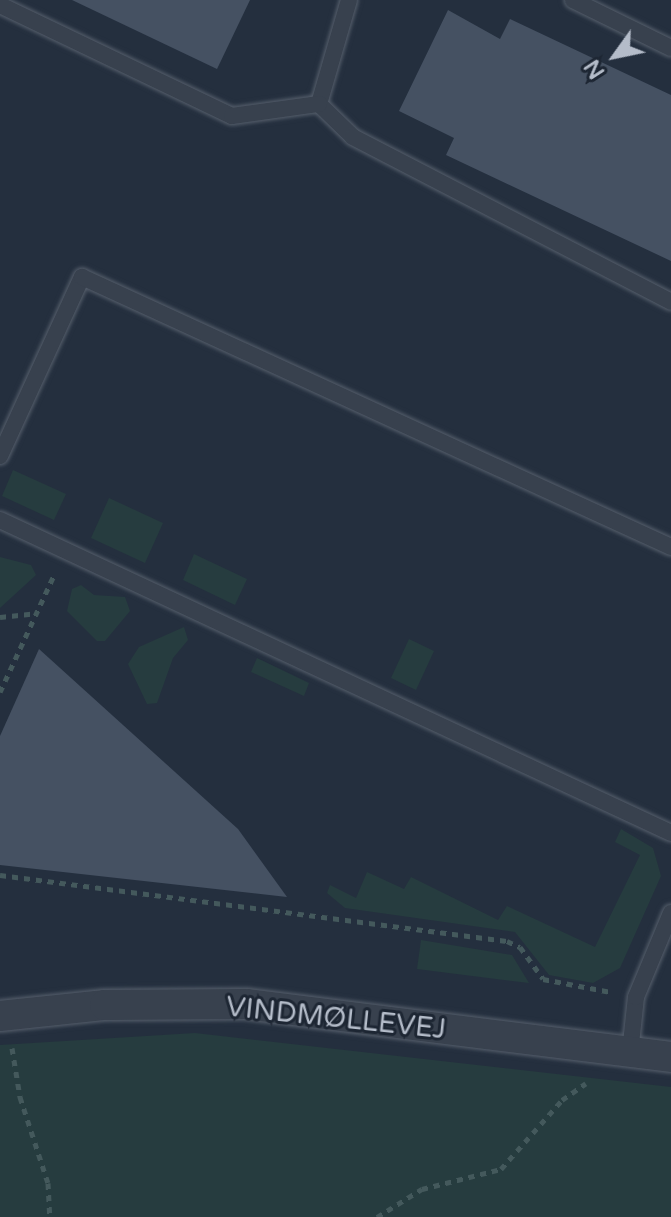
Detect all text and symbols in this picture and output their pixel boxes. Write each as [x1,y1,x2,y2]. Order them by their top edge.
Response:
north arrow [575,16,655,96]
text: N [579,55,611,84]
street label: VINDMØLLEVEJ [224,990,448,1046]

